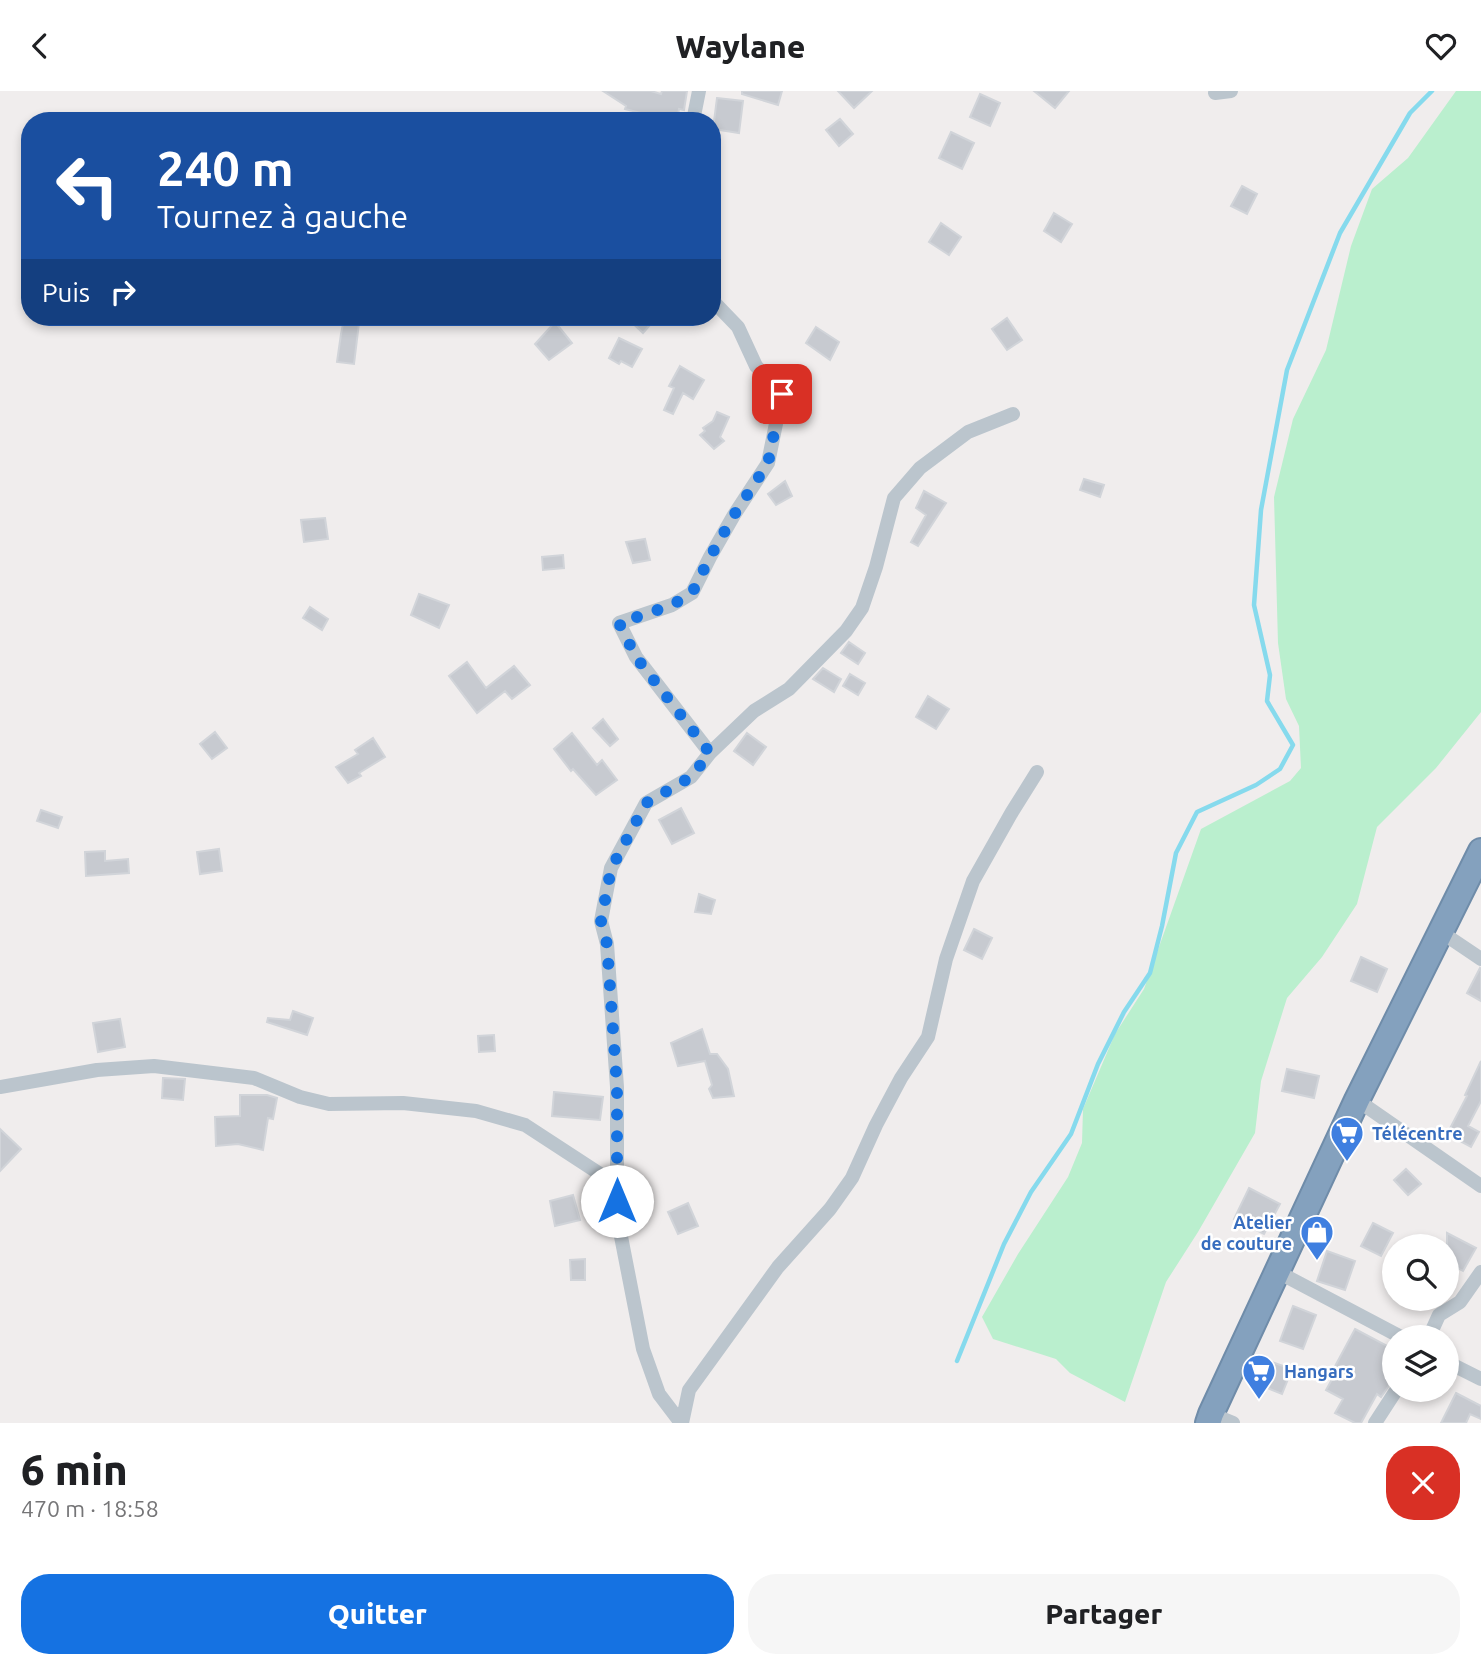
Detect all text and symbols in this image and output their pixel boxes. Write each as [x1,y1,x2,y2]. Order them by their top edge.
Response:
icon: back [21,27,59,65]
icon: heart [1422,27,1460,65]
text: Waylane [675,28,806,64]
icon: left [42,140,133,231]
text: 240 m [157,140,294,195]
text: Tournez à gauche [157,198,408,234]
icon: right [104,273,142,311]
text: Puis [42,278,90,307]
pin [752,364,812,424]
icon: arrive [763,375,801,413]
supermarket icon: Télécentre [1328,1114,1366,1163]
place label: Télécentre [1372,1123,1463,1143]
position arrow [580,1164,654,1238]
place label: Atelier de couture [1201,1212,1293,1253]
shop icon: Atelier de couture [1298,1213,1336,1262]
map controls [1382,1234,1459,1402]
button: search [1382,1234,1459,1311]
button: layers [1382,1325,1459,1402]
supermarket icon: Hangars [1240,1352,1278,1401]
place label: Hangars [1284,1361,1354,1381]
text: 6 min [21,1446,128,1493]
button: close [1386,1446,1460,1520]
text: 470 m · 18:58 [21,1496,159,1521]
button: Quitter [21,1574,734,1654]
button: Partager [748,1574,1460,1654]

